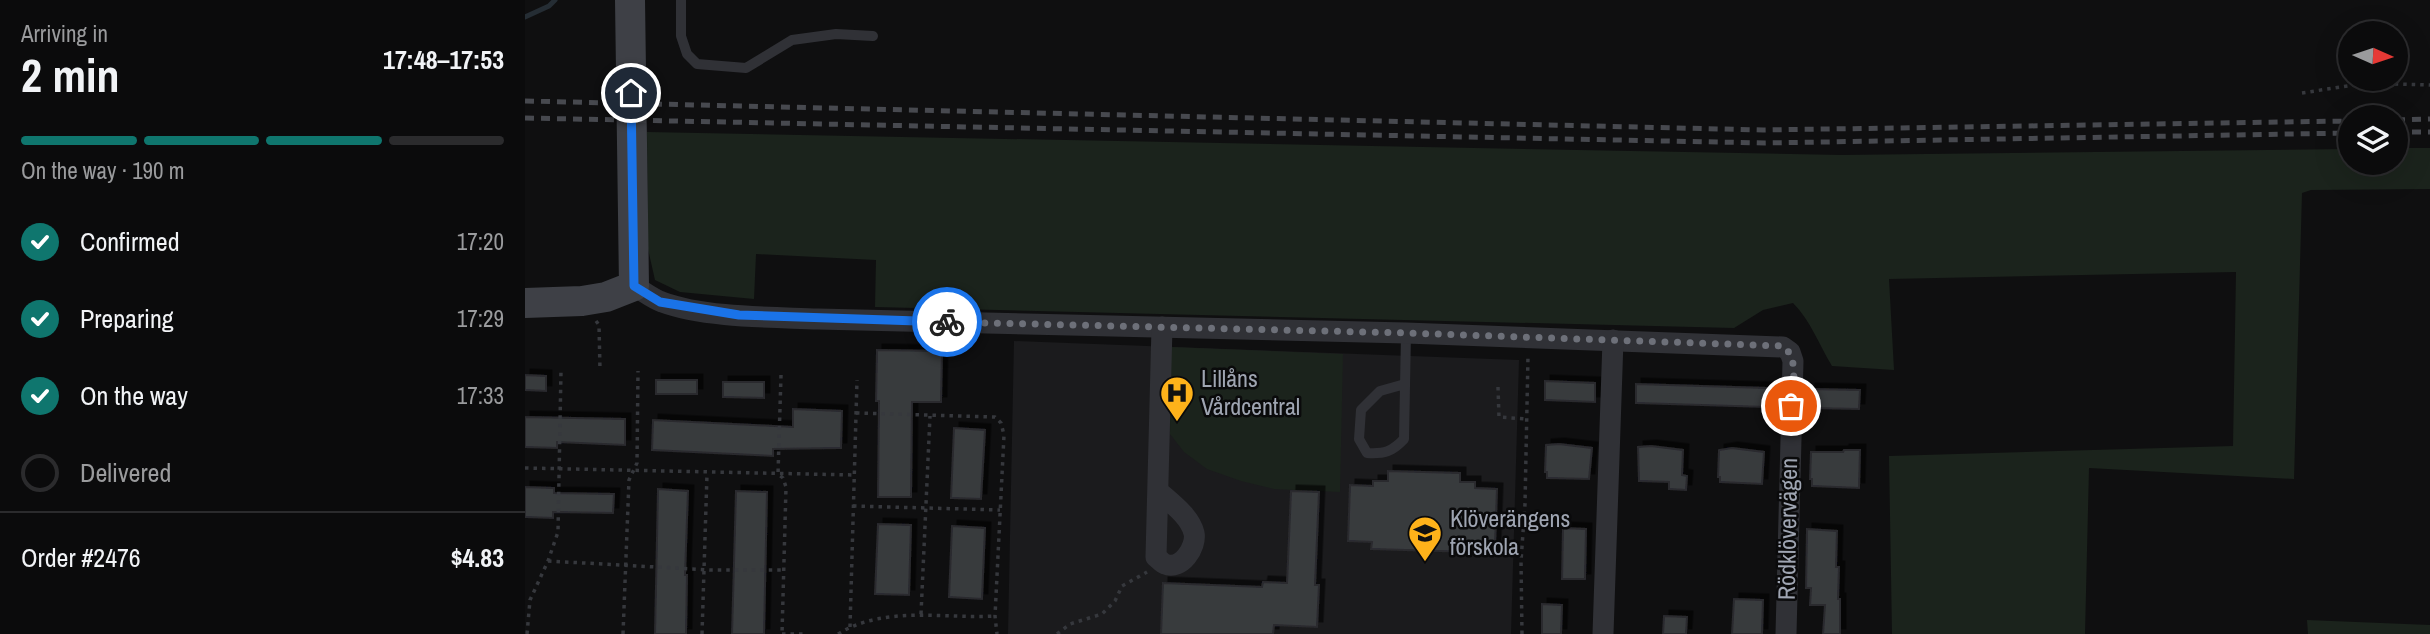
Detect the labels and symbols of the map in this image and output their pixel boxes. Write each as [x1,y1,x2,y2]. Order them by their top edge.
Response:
north arrow [2338,21,2408,91]
pin [601,63,661,123]
courier [912,287,982,357]
place label: Lillåns Vårdcentral [1201,362,1300,422]
hospital icon: Lillåns Vårdcentral [1158,374,1196,423]
pin [1761,376,1821,436]
street label: Rödklövervägen [1770,458,1804,600]
place label: Klöverängens förskola [1450,502,1570,562]
school or university icon: Klöverängens förskola [1406,514,1444,563]

